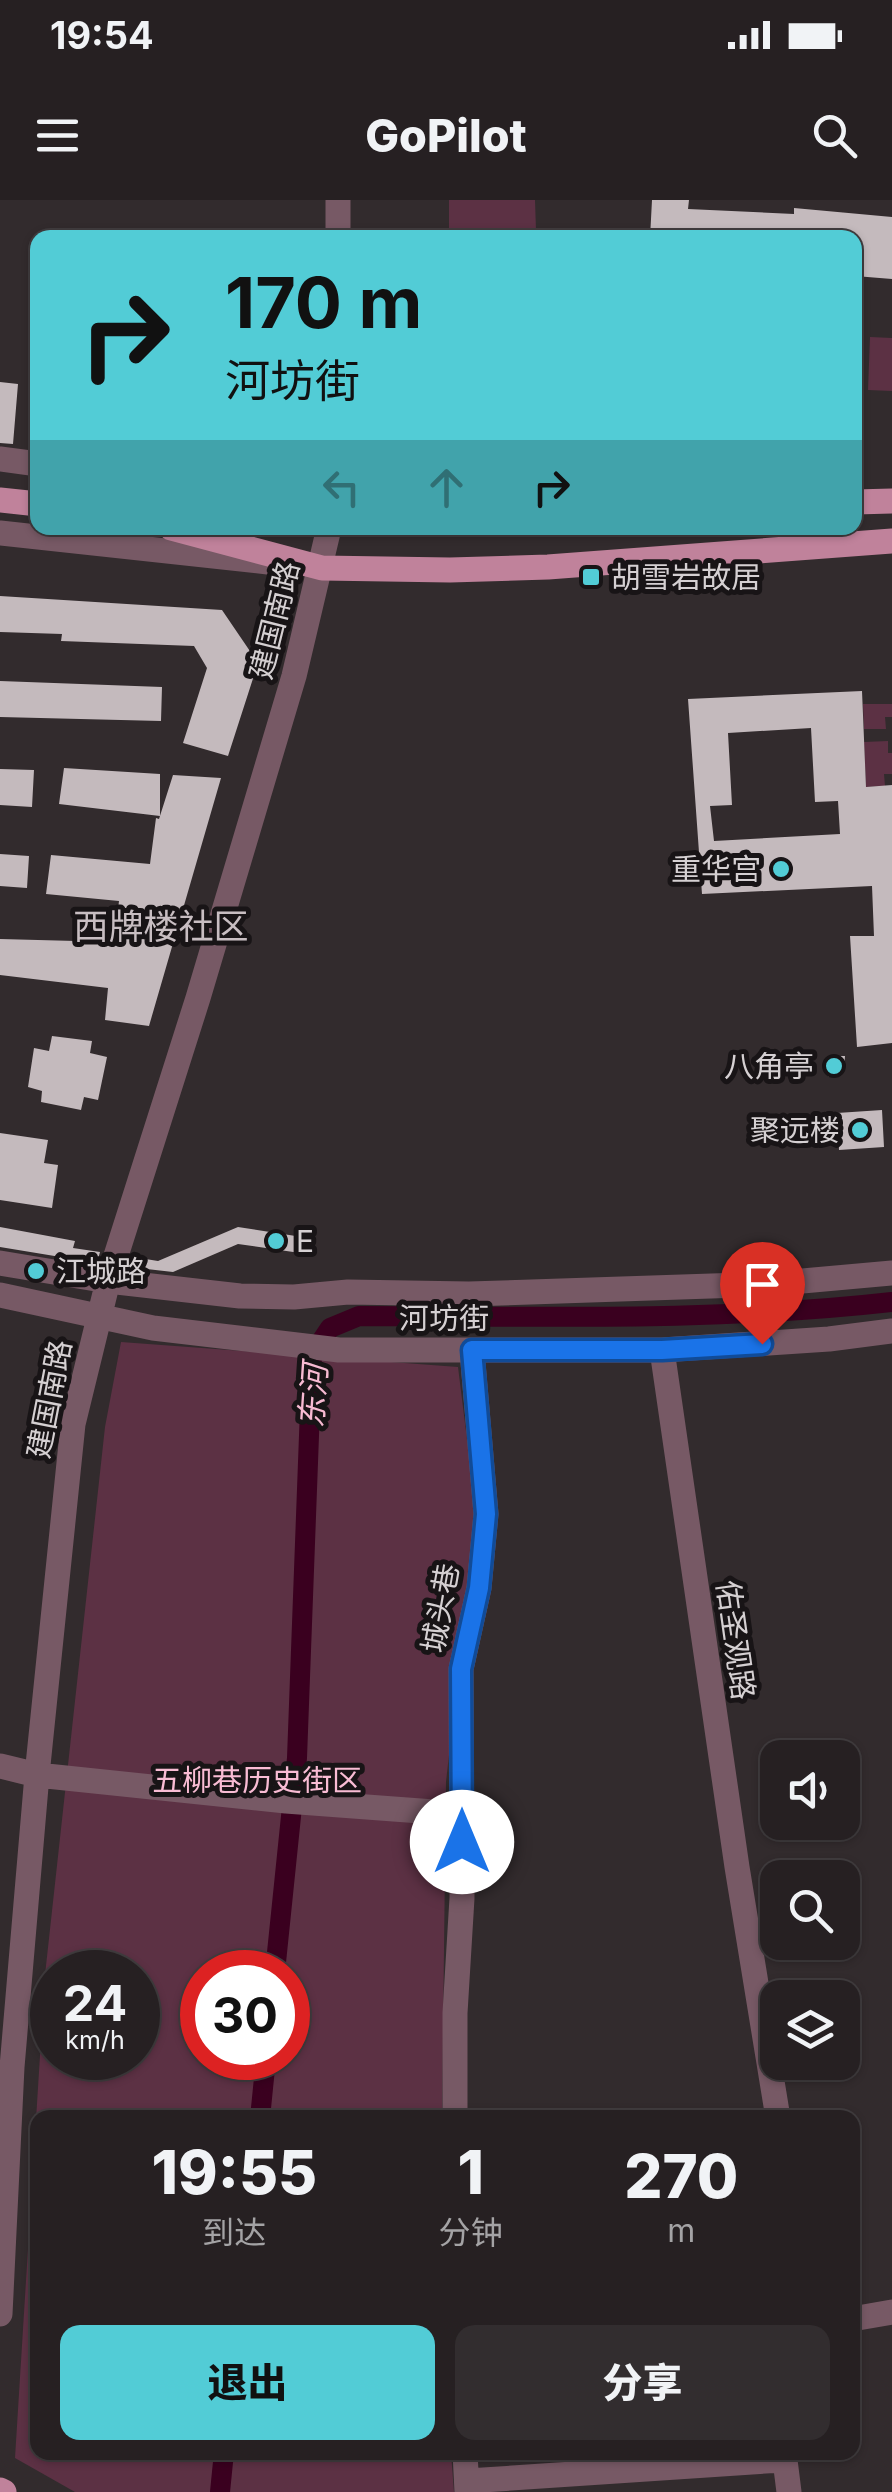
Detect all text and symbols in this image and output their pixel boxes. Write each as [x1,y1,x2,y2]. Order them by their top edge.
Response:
text: 19:54 [50,12,154,58]
icon: menu [30,108,85,163]
text: GoPilot [365,108,527,163]
icon: search [807,108,862,163]
text: 170 m [225,260,422,345]
icon: right [60,270,190,400]
text: 河坊街 [225,353,360,408]
icon: left [314,460,369,515]
icon: ahead [419,460,474,515]
icon: right [524,460,579,515]
street label: 建国南路 [242,557,306,683]
place label: 胡雪岩故居 [611,559,761,595]
marker: 胡雪岩故居 [580,566,602,588]
place label: 重华宫 [671,851,761,887]
marker: 重华宫 [770,858,792,880]
district label: 西牌楼社区 [73,905,249,947]
place label: 八角亭 [724,1048,814,1084]
marker: 八角亭 [823,1055,845,1077]
place label: 聚远楼 [750,1112,840,1148]
marker: 聚远楼 [849,1119,871,1141]
place label: E [296,1223,314,1259]
marker: E [265,1230,287,1252]
pin [720,1242,805,1345]
place label: 江城路 [56,1253,146,1289]
icon: arrive [735,1257,790,1312]
marker: 江城路 [25,1260,47,1282]
street label: 河坊街 [399,1300,489,1336]
street label: 建国南路 [20,1337,78,1461]
water label: 东河 [291,1357,335,1429]
street label: 城头巷 [414,1561,466,1655]
street label: 佑圣观路 [710,1578,762,1702]
map controls [760,1740,860,2080]
button: sound [760,1740,860,1840]
park label: 五柳巷历史街区 [152,1762,362,1798]
position arrow [410,1790,514,1894]
button: search [760,1860,860,1960]
speed limit sign: 30 [180,1950,310,2080]
text: 24 [63,1973,127,2033]
button: layers [760,1980,860,2080]
text: km/h [65,2025,125,2055]
text: 19:55 [152,2136,317,2208]
text: 1 [457,2136,484,2208]
text: 270 [624,2140,738,2212]
text: m [667,2211,695,2250]
text: 到达 [202,2213,266,2252]
text: 分钟 [439,2213,503,2252]
button: 退出 [60,2325,435,2440]
button: 分享 [455,2325,830,2440]

